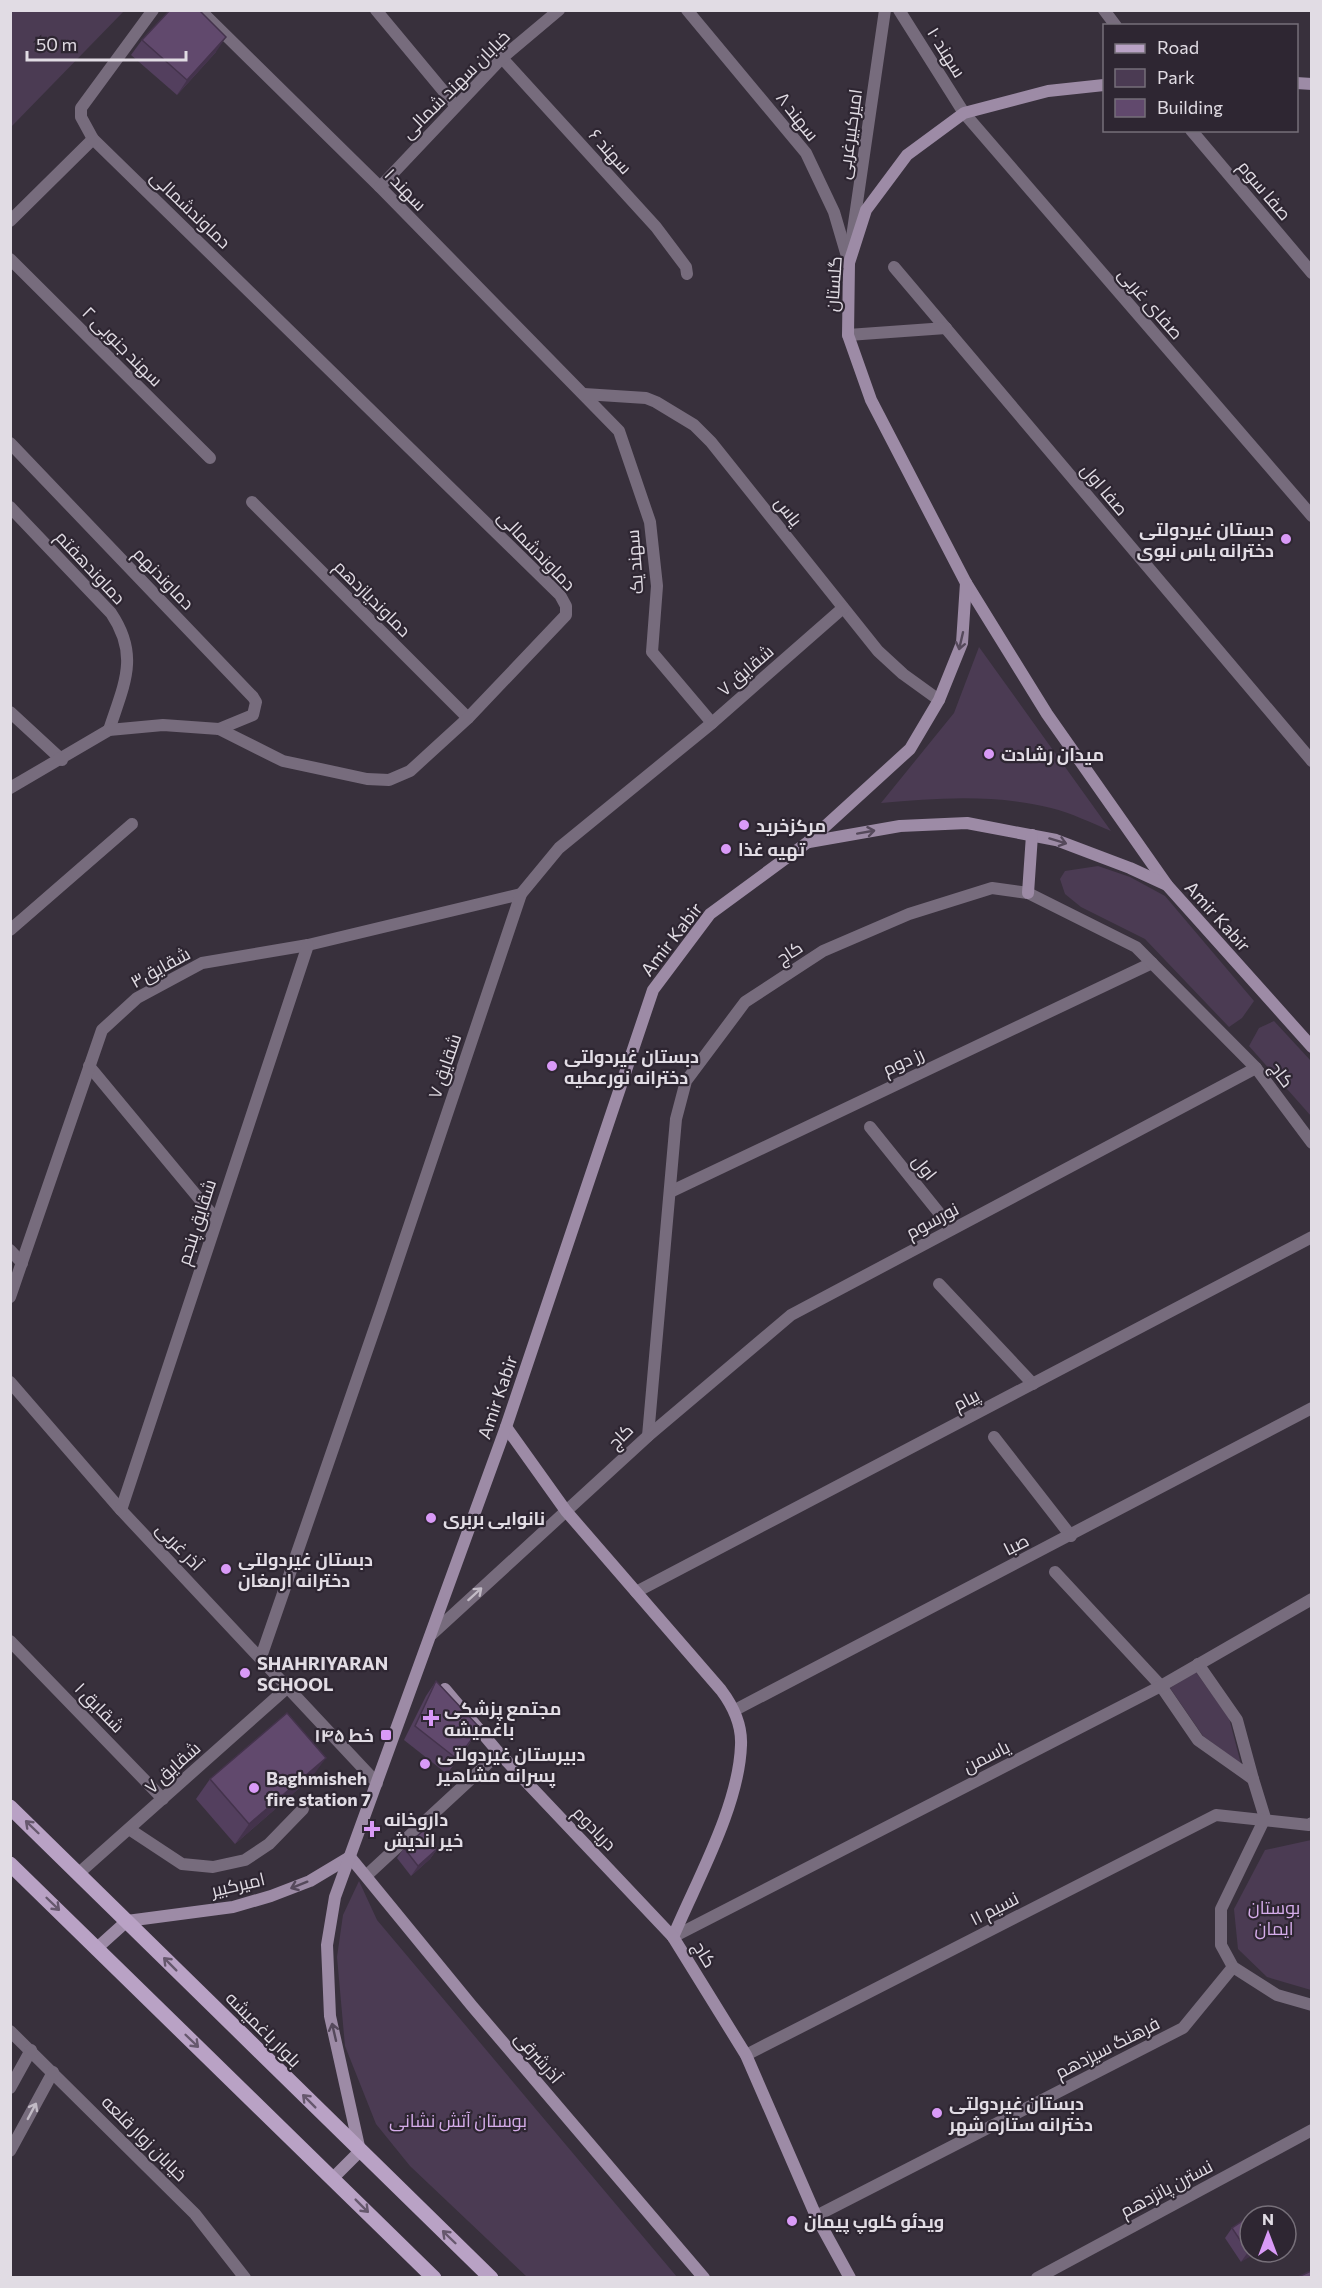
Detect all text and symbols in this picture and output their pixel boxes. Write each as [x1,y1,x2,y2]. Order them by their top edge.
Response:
street label: سهند ۱۰ [922,23,971,82]
scale bar [27,24,186,62]
legend [1103,24,1298,132]
street label: خیابان سهند شمالی [396,25,515,144]
text: 50 m [36,33,77,55]
text: Road [1157,36,1199,58]
text: Park [1157,66,1195,88]
street label: سهند ۸ [771,87,824,146]
street label: امیرکبیرغربی [832,87,867,181]
text: Building [1157,96,1223,118]
street label: سهند ۶ [584,124,637,179]
street label: صفا سوم [1232,156,1296,226]
street label: سهند ۱ [380,163,432,216]
street label: دماوندشمالی [146,165,236,253]
street label: گلستان [820,255,847,313]
street label: صفای غربی [1113,263,1188,344]
street label: سهند جنوبی ۲ [78,301,168,391]
street label: صفا اول [1076,458,1133,520]
street label: یاس [770,492,808,531]
street label: دماوندشمالی [493,505,581,595]
place label: دبستان غیردولتی دخترانه یاس نبوی [1137,518,1274,562]
street label: دماوندهفتم [50,526,131,610]
street label: سهند یک [621,529,648,595]
marker: دبستان غیردولتی دخترانه یاس نبوی [1279,532,1293,546]
street label: دماوندنهم [127,542,199,615]
street label: دماوندیازدهم [329,555,416,642]
one-way arrow [955,631,966,650]
street label: شقایق ۷ [712,640,779,702]
place label: میدان رشادت [1001,743,1104,765]
marker: میدان رشادت [982,747,996,761]
place label: مرکزخرید [756,814,826,837]
marker: مرکزخرید [737,818,751,832]
one-way arrow [855,826,875,837]
one-way arrow [1048,836,1067,847]
place label: تهیه غذا [738,838,805,861]
marker: تهیه غذا [719,842,733,856]
street label: Amir Kabir [1181,876,1255,956]
street label: Amir Kabir [635,898,707,980]
street label: کاج [772,935,807,970]
street label: شقایق۳ [126,942,195,994]
street label: شقایق ۷ [423,1031,467,1102]
street label: رز دوم [879,1042,928,1082]
place label: دبستان غیردولتی دخترانه نورعطیه [564,1045,699,1089]
street label: کاج [1263,1057,1299,1093]
marker: دبستان غیردولتی دخترانه نورعطیه [545,1059,559,1073]
street label: اول [907,1150,942,1185]
street label: شقایق پنجم [172,1176,222,1268]
street label: نورسوم [902,1197,963,1245]
street label: Amir Kabir [472,1352,522,1442]
street label: پیام [949,1383,984,1417]
street label: کاج [603,1419,639,1455]
place label: نانوایی بربری [443,1507,545,1530]
marker: نانوایی بربری [424,1511,438,1525]
street label: آذر غربی [151,1517,208,1575]
street label: صبا [1000,1528,1032,1560]
place label: دبستان غیردولتی دخترانه ارمغان [238,1548,373,1592]
marker: دبستان غیردولتی دخترانه ارمغان [219,1562,233,1576]
one-way arrow [467,1587,482,1601]
place label: SHAHRIYARAN SCHOOL [257,1652,388,1695]
marker: SHAHRIYARAN SCHOOL [238,1666,252,1680]
street label: شقایق ۱ [69,1677,129,1738]
place label: مجتمع پزشکی باغمیشه [444,1697,561,1740]
marker: مجتمع پزشکی باغمیشه [422,1709,440,1727]
place label: خط ۱۴۵ [314,1724,374,1746]
marker: خط ۱۴۵ [379,1728,393,1742]
street label: یاسمن [959,1735,1014,1778]
street label: شقایق ۷ [140,1736,206,1799]
place label: دبیرستان غیردولتی پسرانه مشاهیر [436,1743,585,1788]
marker: دبیرستان غیردولتی پسرانه مشاهیر [418,1757,432,1771]
place label: Baghmisheh fire station 7 [266,1767,371,1810]
marker: Baghmisheh fire station 7 [247,1781,261,1795]
street label: دریادوم [567,1801,621,1856]
place label: داروخانه خیر اندیش [384,1808,463,1852]
one-way arrow [24,1820,39,1834]
marker: داروخانه خیر اندیش [365,1822,379,1836]
street label: امیرکبیر [208,1867,267,1902]
one-way arrow [290,1880,308,1891]
street label: نسیم ۱۱ [966,1886,1023,1931]
park label: بوستان ایمان [1248,1896,1300,1940]
one-way arrow [45,1897,60,1912]
street label: کاج [687,1937,721,1972]
one-way arrow [163,1957,178,1971]
street label: بلوار باغمیشه [221,1987,306,2072]
street label: فرهنگ سیزدهم [1051,2011,1164,2085]
one-way arrow [328,2023,340,2042]
street label: آذرشرقی [510,2027,568,2088]
one-way arrow [185,2033,200,2048]
street label: خیابان زوار قلعه [97,2091,192,2186]
place label: دبستان غیردولتی دخترانه ستاره شهر [948,2092,1093,2136]
one-way arrow [302,2093,317,2108]
one-way arrow [26,2103,38,2120]
marker: دبستان غیردولتی دخترانه ستاره شهر [930,2106,944,2120]
park label: بوستان آتش نشانی [389,2109,527,2132]
street label: نسترن پانزدهم [1116,2154,1217,2223]
one-way arrow [354,2199,369,2214]
north arrow [1238,2204,1298,2264]
text: N [1262,2209,1274,2228]
place label: ویدئو کلوپ پیمان [804,2210,944,2234]
marker: ویدئو کلوپ پیمان [785,2214,799,2228]
one-way arrow [442,2230,457,2244]

